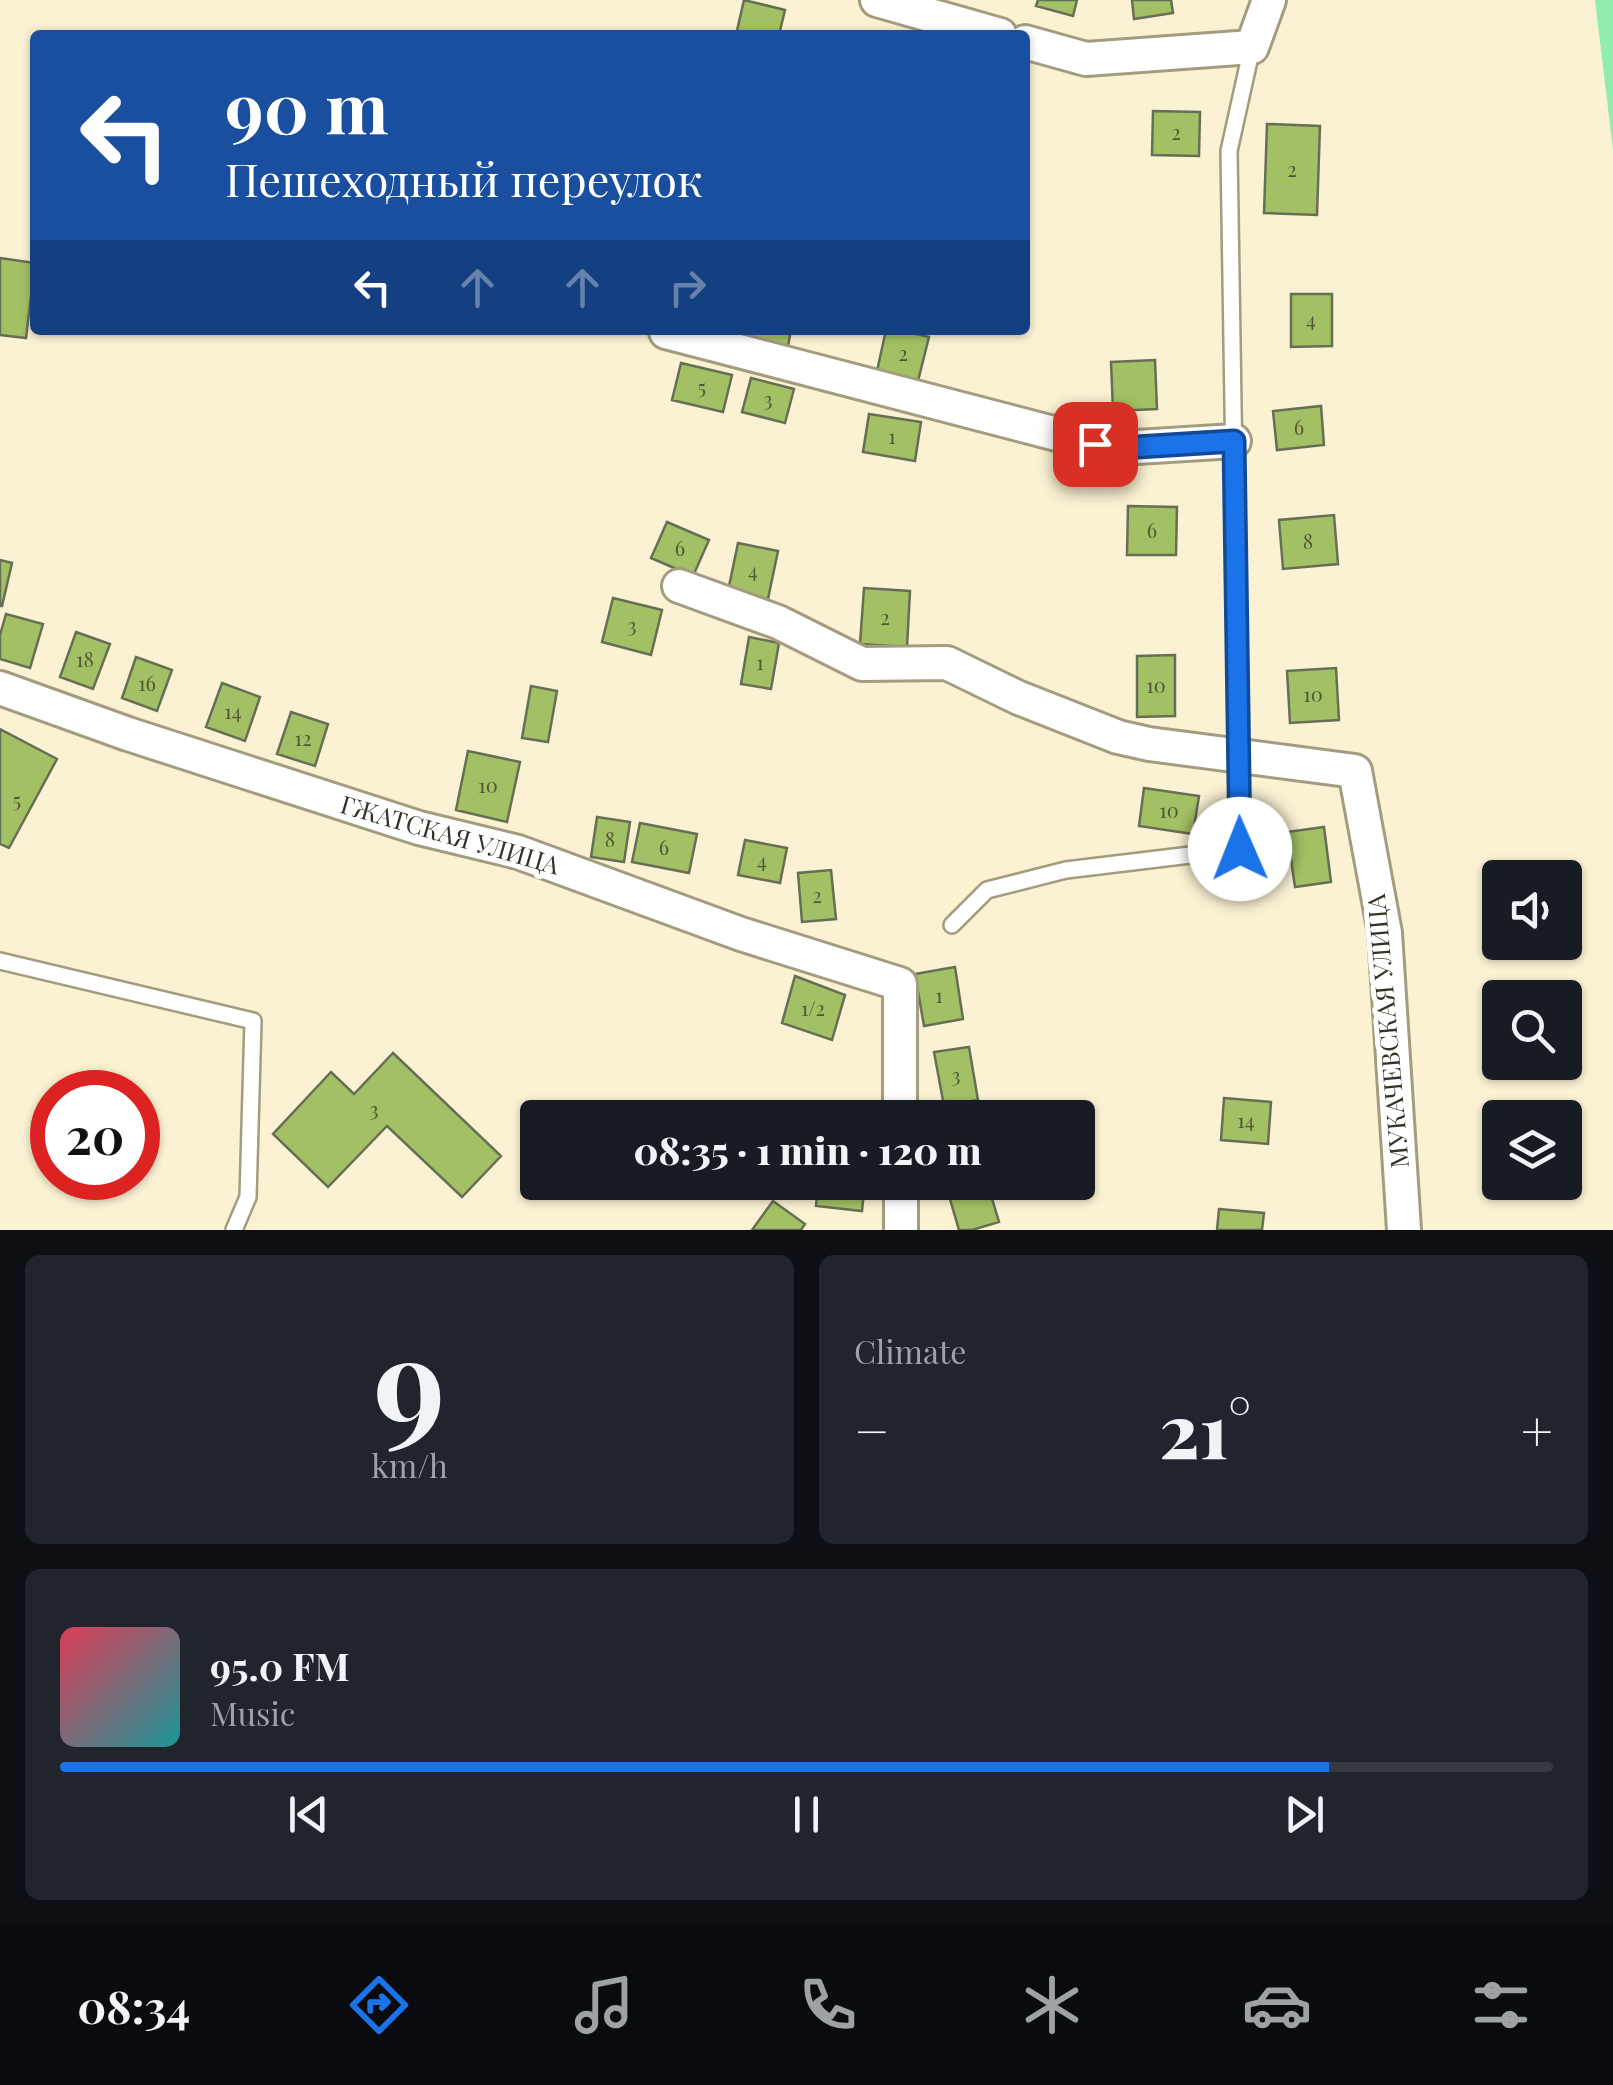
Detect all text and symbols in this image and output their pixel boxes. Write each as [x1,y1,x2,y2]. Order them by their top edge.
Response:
text: 90 m [225,58,389,152]
icon: left [60,70,190,200]
house number: 2 [1171,118,1181,145]
text: Пешеходный переулок [225,148,703,208]
house number: 2 [1287,155,1297,182]
icon: left [345,260,400,315]
icon: ahead [450,260,505,315]
icon: ahead [555,260,610,315]
icon: right [660,260,715,315]
house number: 4 [1306,305,1316,332]
house number: 2 [898,339,908,366]
house number: 5 [698,373,706,400]
house number: 3 [763,385,773,412]
pin [1053,402,1138,487]
house number: 6 [1294,413,1304,440]
icon: arrive [1068,417,1123,472]
house number: 1 [888,422,896,449]
house number: 6 [1147,516,1157,543]
house number: 8 [1303,527,1313,554]
house number: 6 [675,534,685,561]
house number: 4 [748,556,758,583]
house number: 2 [880,603,890,630]
house number: 3 [627,611,637,638]
house number: 18 [76,645,94,672]
house number: 1 [756,648,764,675]
house number: 16 [138,669,156,696]
house number: 10 [1146,671,1166,698]
house number: 10 [1303,680,1323,707]
house number: 14 [224,697,242,724]
house number: 12 [295,724,311,751]
house number: 10 [478,771,498,798]
house number: 5 [13,786,21,813]
street label: ГЖАТСКАЯ УЛИЦА [337,787,564,881]
house number: 10 [1159,796,1179,823]
position arrow [1188,797,1292,901]
house number: 8 [605,825,615,852]
house number: 6 [659,833,669,860]
house number: 4 [757,846,767,873]
map controls [1482,860,1582,1200]
button: sound [1482,860,1582,960]
house number: 2 [812,881,822,908]
street label: МУКАЧЕВСКАЯ УЛИЦА [1358,893,1415,1169]
button: search [1482,980,1582,1080]
house number: 1 [935,981,943,1008]
house number: 1/2 [801,994,825,1021]
house number: 3 [951,1061,961,1088]
speed limit sign: 20 [30,1070,160,1200]
house number: 3 [369,1095,379,1122]
button: layers [1482,1100,1582,1200]
house number: 14 [1237,1106,1255,1133]
text: 08:35 · 1 min · 120 m [633,1124,982,1175]
text: 9 [374,1291,445,1465]
text: Climate [854,1329,966,1372]
text: 21° [1159,1378,1251,1478]
text: − [854,1392,890,1466]
text: + [1521,1392,1553,1466]
text: km/h [371,1443,448,1486]
text: 95.0 FM [210,1640,350,1691]
text: Music [210,1691,295,1734]
icon: previous [281,1787,336,1842]
icon: pause [779,1787,834,1842]
icon: next [1277,1787,1332,1842]
icon: directions [344,1970,414,2040]
icon: music [569,1970,639,2040]
icon: phone [793,1970,863,2040]
icon: climate [1017,1970,1087,2040]
icon: car [1242,1970,1312,2040]
icon: filters [1466,1970,1536,2040]
text: 08:34 [77,1975,190,2035]

